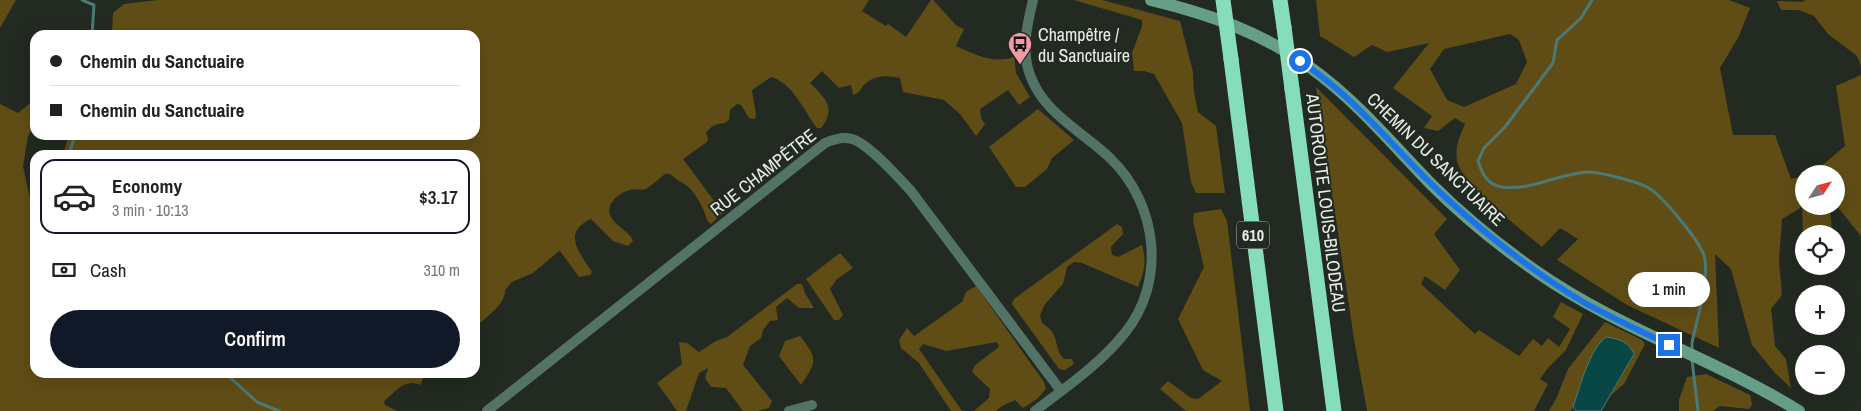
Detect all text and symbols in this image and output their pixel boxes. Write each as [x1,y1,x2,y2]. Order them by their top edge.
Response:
place label: Champêtre / du Sanctuaire [1038,22,1130,68]
bus stop icon: Champêtre / du Sanctuaire [1007,31,1033,65]
text: Chemin du Sanctuaire [80,48,245,74]
route start [1289,50,1311,72]
street label: CHEMIN DU SANCTUAIRE [1362,86,1510,232]
street label: AUTOROUTE LOUIS-BILODEAU [1300,91,1352,314]
text: Chemin du Sanctuaire [80,97,245,123]
street label: RUE CHAMPÊTRE [705,123,821,221]
north arrow [1795,165,1845,215]
map controls [1795,165,1845,395]
text: Economy [112,173,182,199]
icon: car [52,174,97,219]
text: $3.17 [419,184,458,210]
text: 3 min · 10:13 [112,199,189,221]
road number: 610 [1237,222,1269,248]
button: locate [1795,225,1845,275]
icon: cash [50,256,78,284]
text: Cash [90,257,126,283]
text: 310 m [424,259,460,281]
callout: 1 min [1628,272,1710,308]
text: 1 min [1652,278,1686,300]
button: + [1795,285,1845,335]
button: Confirm [50,310,460,368]
route end [1658,334,1680,356]
button: − [1795,345,1845,395]

